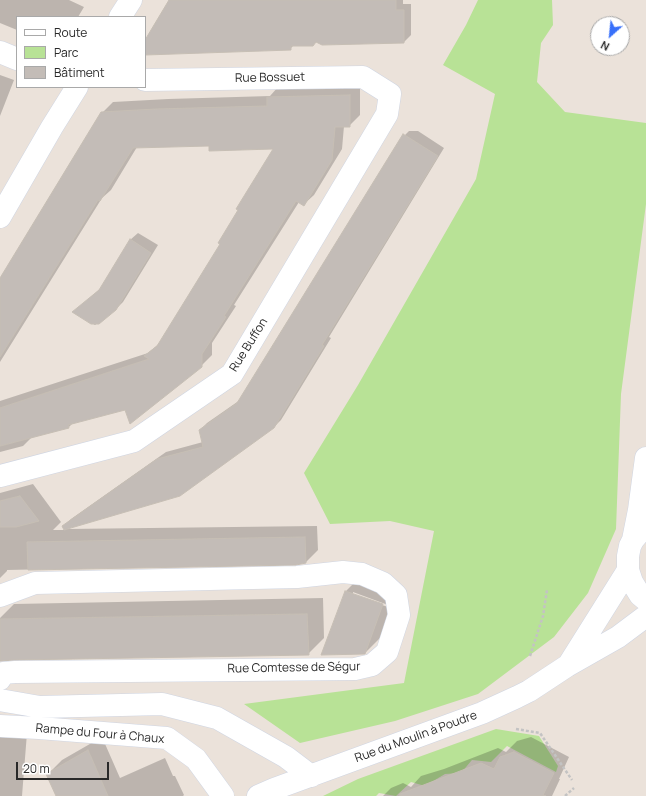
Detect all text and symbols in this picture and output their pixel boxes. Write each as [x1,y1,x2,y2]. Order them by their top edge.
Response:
legend [16,16,146,88]
north arrow [590,16,630,56]
text: Route [54,24,87,41]
text: N [598,38,612,55]
text: Parc [54,44,78,61]
text: Bâtiment [54,64,105,81]
street label: Rue Bossuet [235,70,305,86]
street label: Rue Buffon [227,316,271,374]
street label: Rue Comtesse de Ségur [227,660,361,676]
street label: Rue du Moulin à Poudre [353,708,479,766]
street label: Rampe du Four à Chaux [35,721,165,747]
scale bar [18,754,111,780]
text: 20 m [23,760,50,777]

